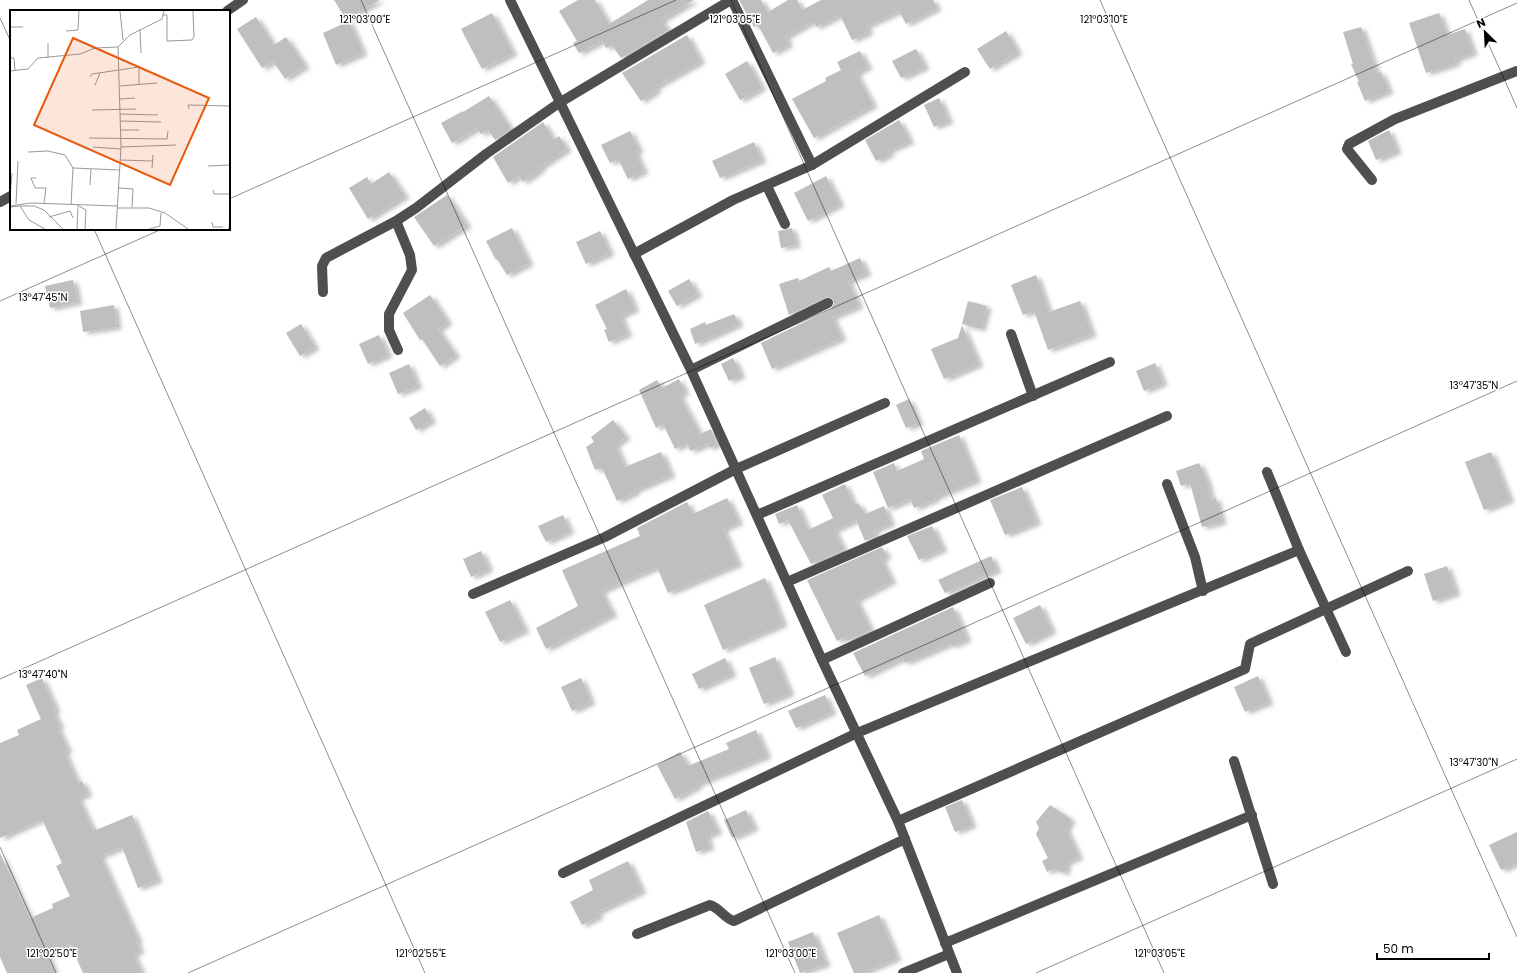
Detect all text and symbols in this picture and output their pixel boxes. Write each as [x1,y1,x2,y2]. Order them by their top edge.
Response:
inset map [10,10,230,230]
text: 121°03'00"E [340,12,390,27]
text: 121°03'05"E [710,12,760,27]
text: 121°03'10"E [1080,12,1128,27]
north arrow [1465,12,1505,52]
text: N [1474,14,1488,32]
text: 13°47'45"N [18,290,68,305]
text: 13°47'35"N [1450,378,1498,393]
text: 13°47'40"N [18,667,68,682]
text: 13°47'30"N [1450,755,1498,770]
scale bar [1377,935,1489,961]
text: 50 m [1383,940,1414,957]
text: 121°02'50"E [27,946,77,961]
text: 121°02'55"E [396,946,446,961]
text: 121°03'00"E [766,946,816,961]
text: 121°03'05"E [1135,946,1185,961]

